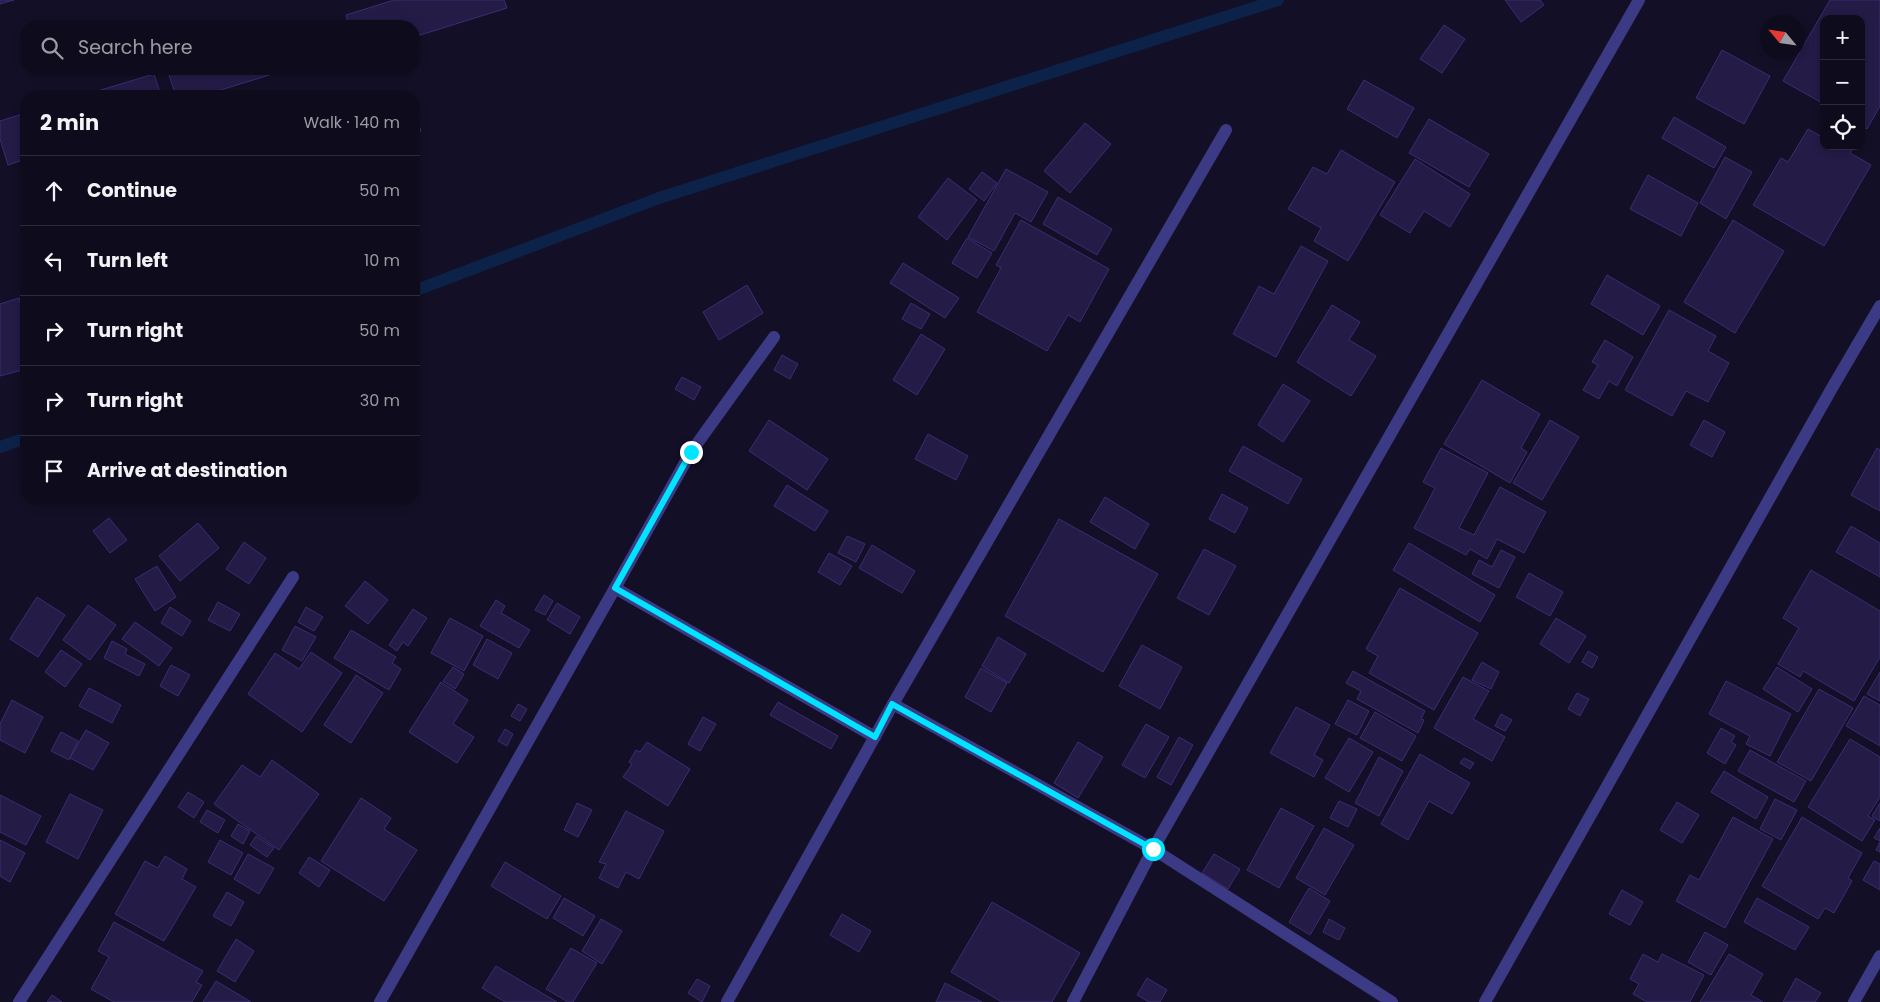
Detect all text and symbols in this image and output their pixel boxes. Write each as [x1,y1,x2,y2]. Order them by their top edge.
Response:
north arrow [1760,15,1805,60]
map controls [1820,15,1865,150]
button: + [1820,15,1865,60]
search box [20,20,420,75]
icon: search [38,34,66,62]
text: Search here [78,34,192,61]
button: − [1820,60,1865,105]
button: locate [1820,105,1865,150]
text: 2 min [40,108,99,137]
text: Walk · 140 m [303,111,400,134]
icon: ahead [40,177,68,205]
text: Continue [87,177,177,204]
text: 50 m [359,179,400,202]
icon: left [40,247,68,275]
text: Turn left [87,247,168,274]
text: 10 m [364,249,400,272]
icon: right [40,317,68,345]
text: Turn right [87,317,183,344]
text: 50 m [359,319,400,342]
icon: right [40,387,68,415]
text: Turn right [87,387,183,414]
text: 30 m [360,389,400,412]
route end [680,441,703,464]
icon: arrive [40,457,68,485]
text: Arrive at destination [87,457,288,484]
route start [1142,838,1165,861]

